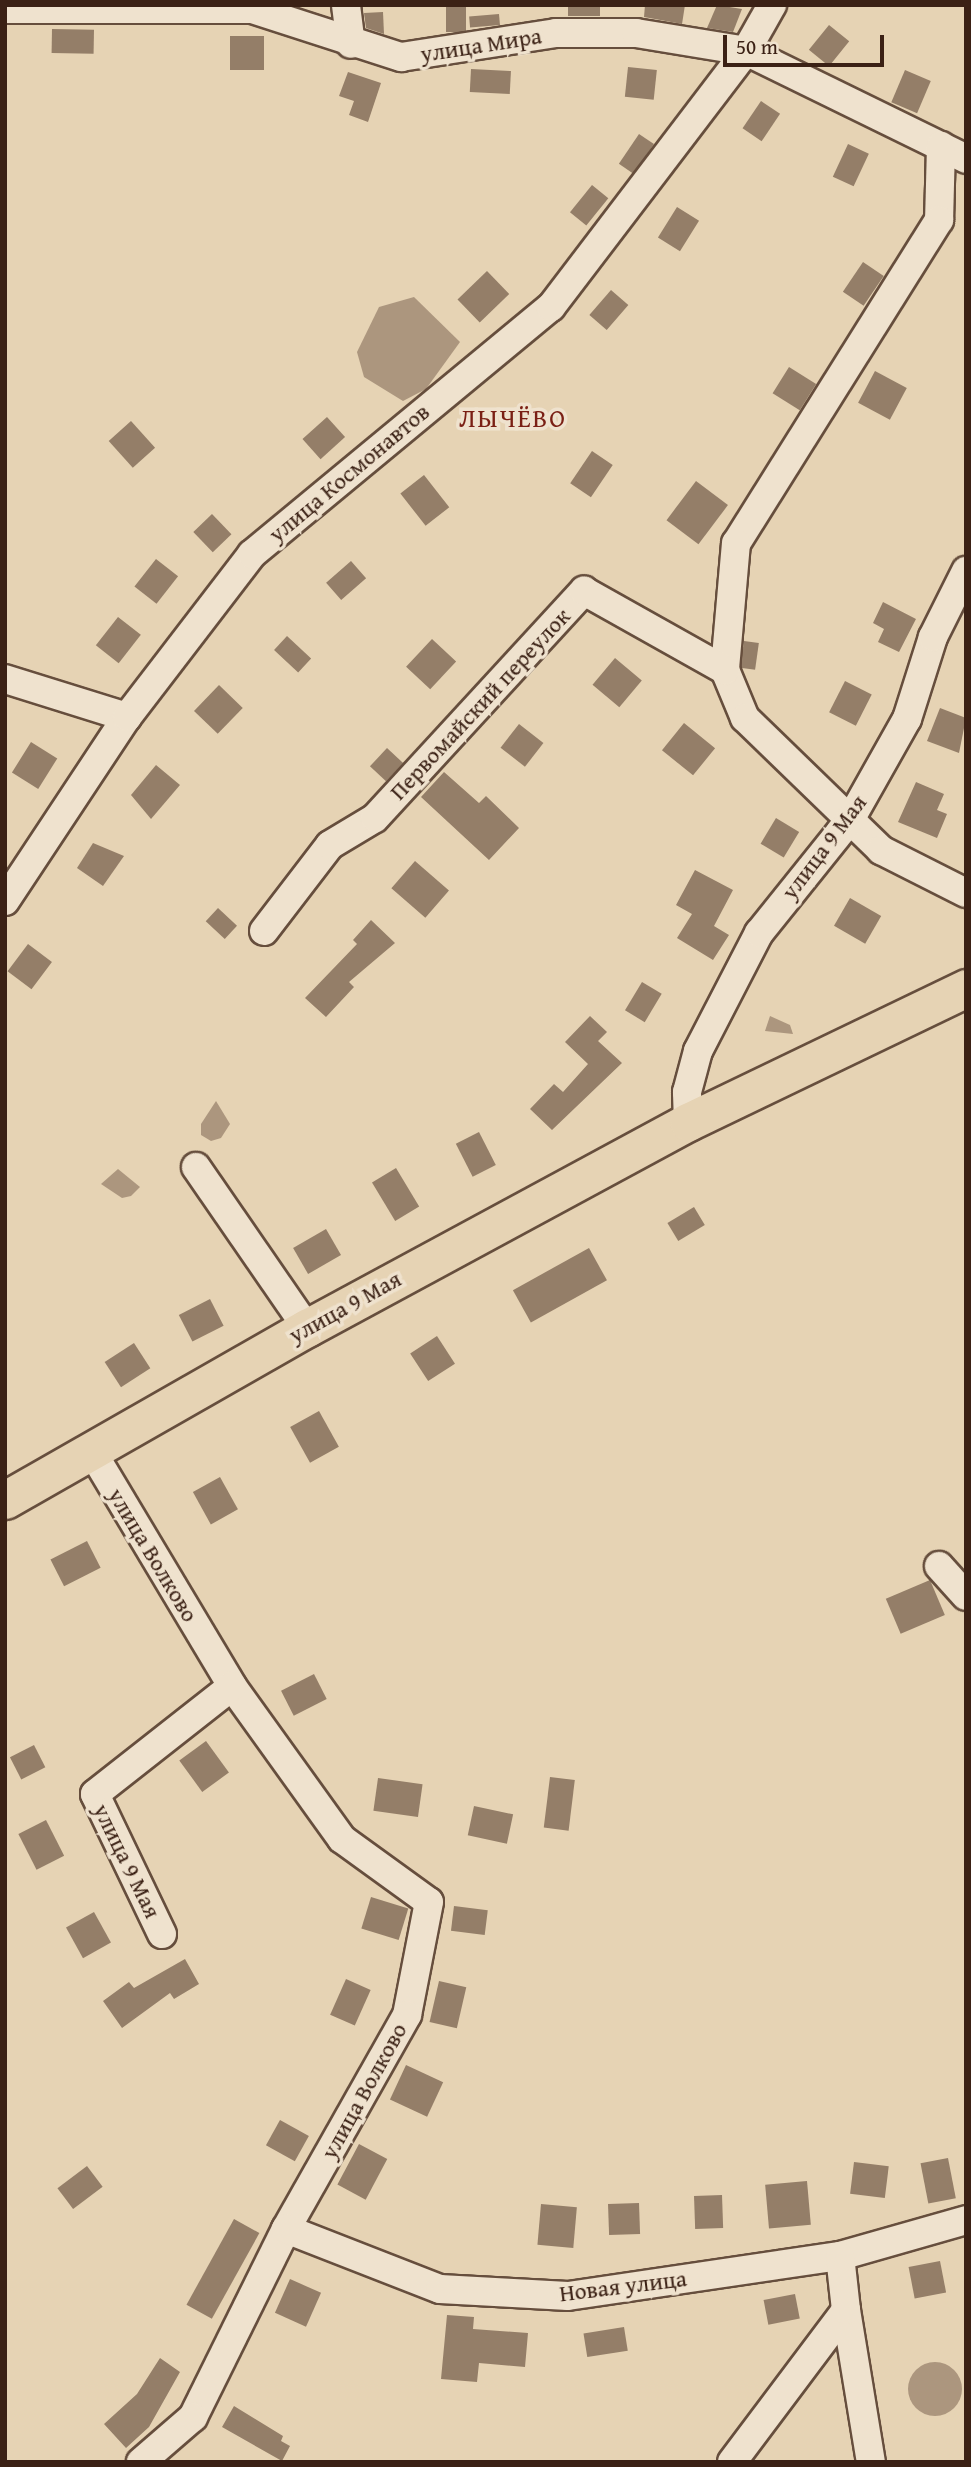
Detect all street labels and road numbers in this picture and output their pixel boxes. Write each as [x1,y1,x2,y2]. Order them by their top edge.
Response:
street label: улица Мира [418,22,544,68]
street label: улица Космонавтов [263,398,435,548]
street label: Первомайский переулок [384,603,576,805]
street label: улица 9 Мая [776,789,872,905]
street label: улица 9 Мая [284,1265,406,1349]
street label: улица Волково [102,1483,204,1627]
street label: улица 9 Мая [87,1799,167,1923]
street label: улица Волково [315,2018,413,2164]
street label: Новая улица [558,2265,688,2307]

